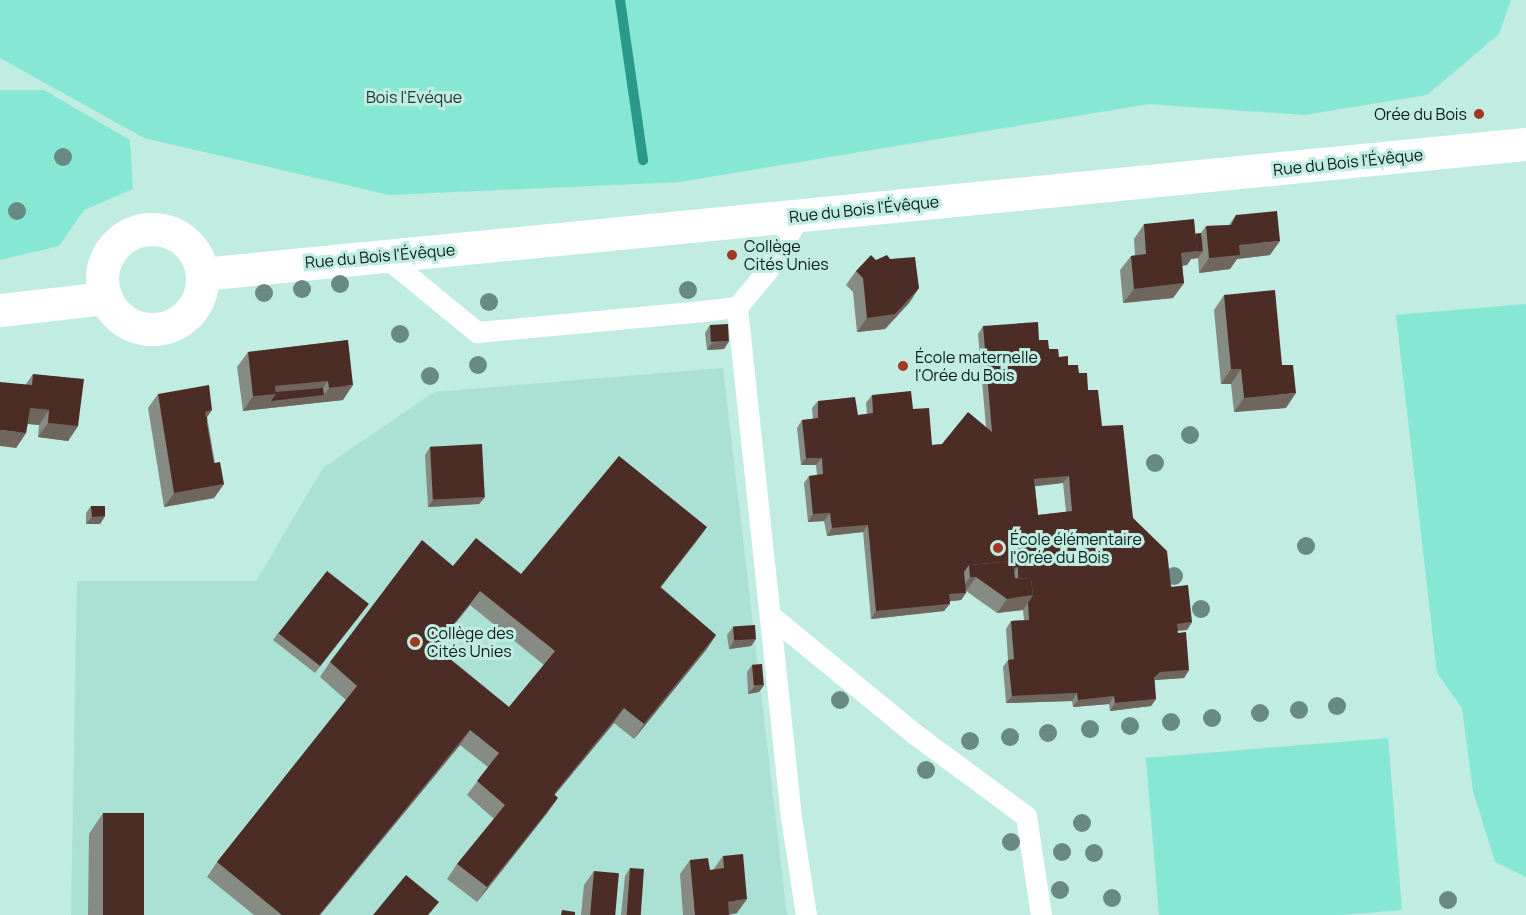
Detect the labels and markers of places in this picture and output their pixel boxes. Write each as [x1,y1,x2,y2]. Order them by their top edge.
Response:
place label: Orée du Bois [1374,104,1467,124]
marker: Orée du Bois [1472,107,1486,121]
place label: Collège Cités Unies [744,236,829,274]
marker: Collège Cités Unies [725,248,739,262]
place label: École maternelle l'Orée du Bois [915,347,1038,385]
marker: École maternelle l'Orée du Bois [896,359,910,373]
place label: École élémentaire l'Orée du Bois [1010,529,1142,567]
marker: École élémentaire l'Orée du Bois [991,541,1005,555]
place label: Collège des Cités Unies [427,623,514,661]
marker: Collège des Cités Unies [408,635,422,649]

